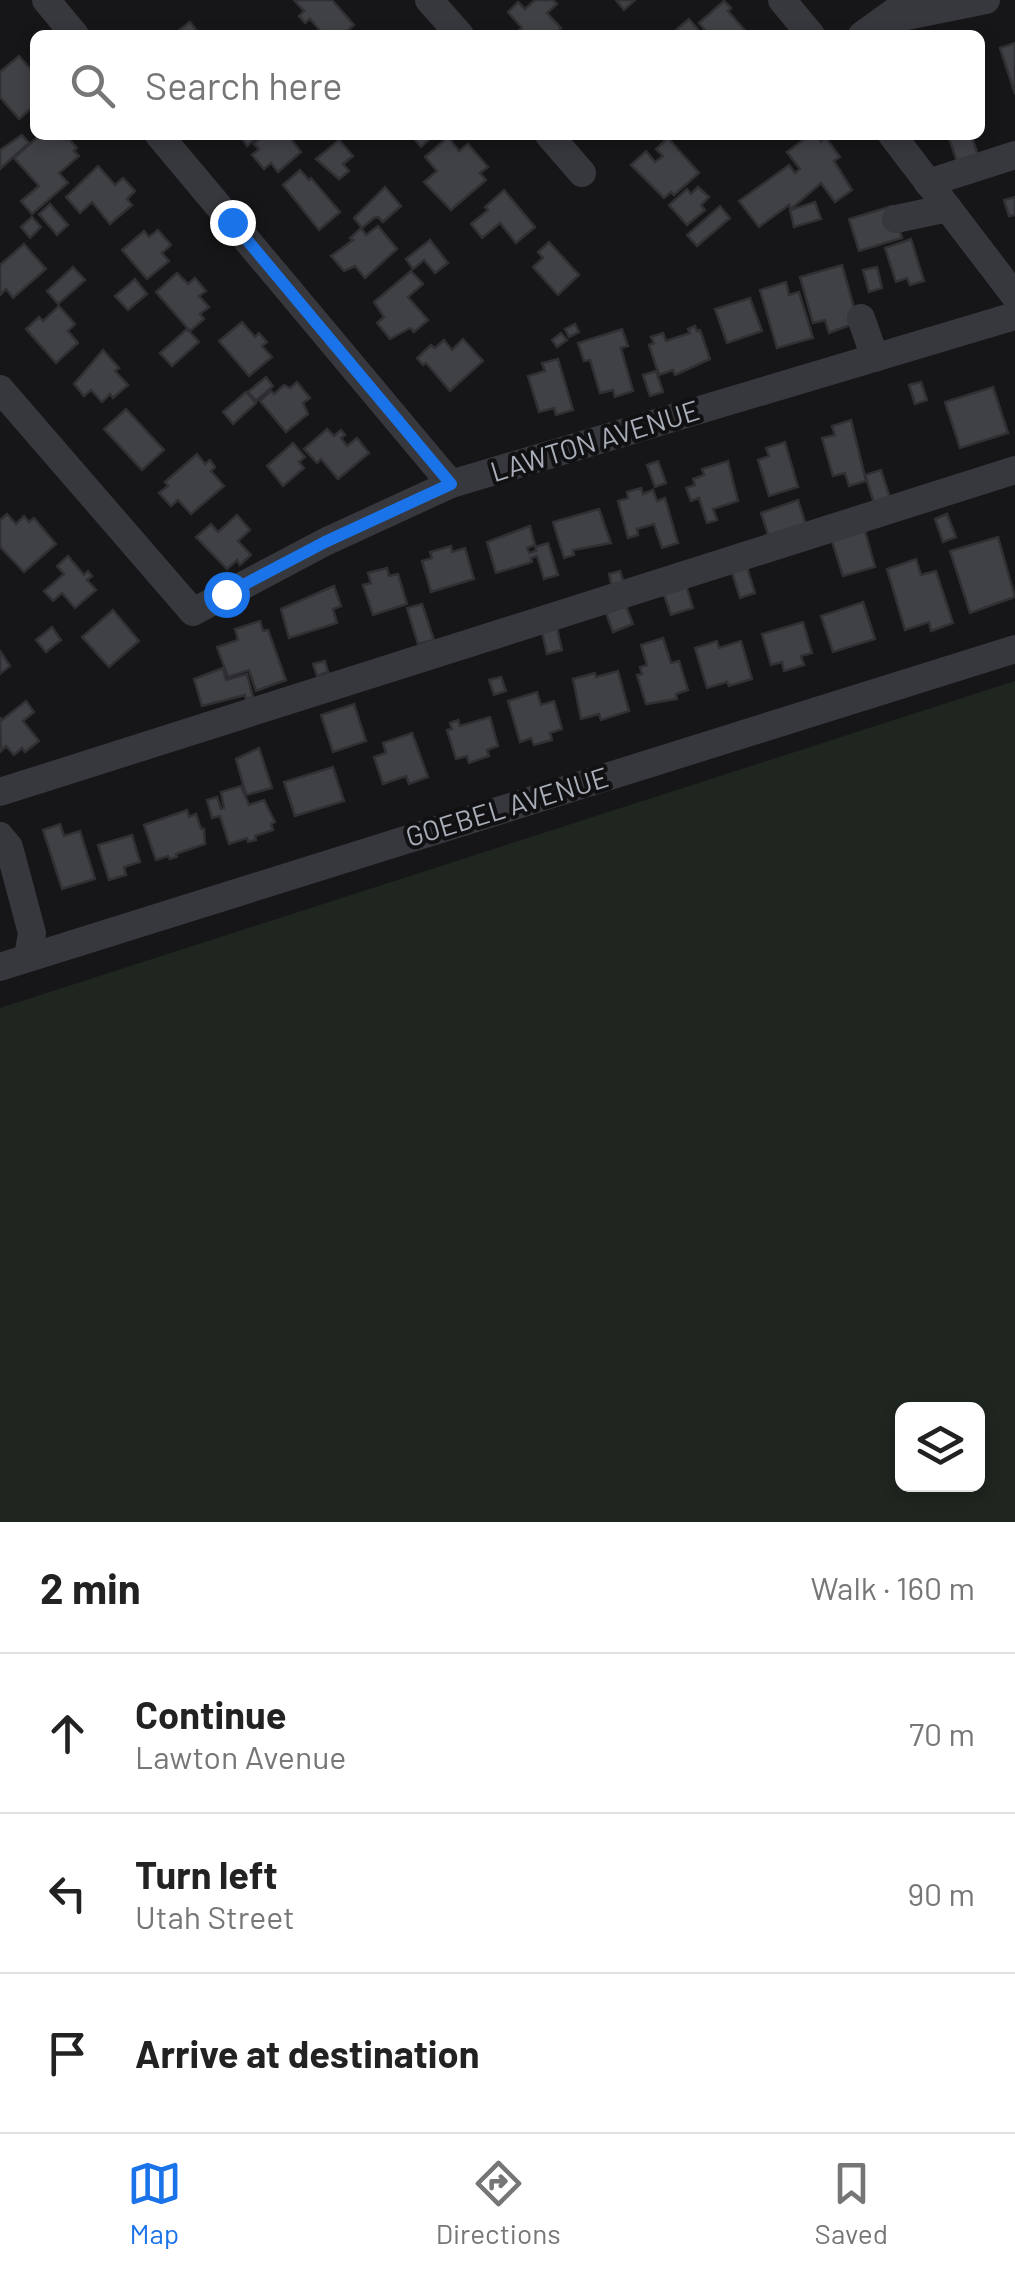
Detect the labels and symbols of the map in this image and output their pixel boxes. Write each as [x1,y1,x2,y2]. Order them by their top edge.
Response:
route end [210,200,256,246]
street label: LAWTON AVENUE [486,392,703,488]
route start [204,572,250,618]
street label: GOEBEL AVENUE [401,759,612,853]

